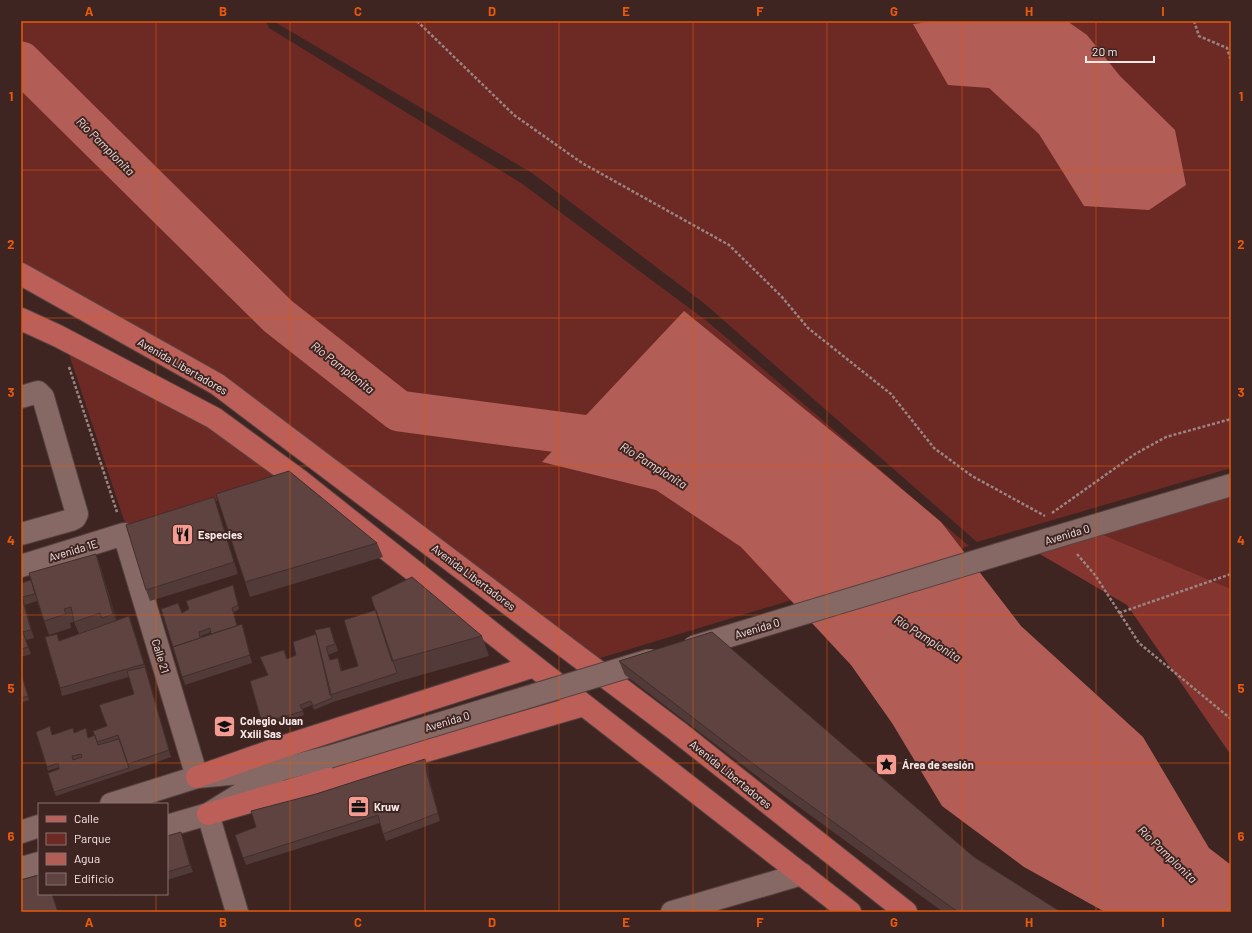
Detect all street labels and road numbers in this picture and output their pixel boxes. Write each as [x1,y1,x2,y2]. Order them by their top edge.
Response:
street label: Avenida Libertadores [136,335,230,397]
street label: Avenida 0 [1043,521,1091,547]
street label: Avenida 1E [47,536,99,564]
street label: Avenida Libertadores [430,541,518,613]
street label: Avenida 0 [733,615,781,641]
street label: Calle 21 [150,637,172,675]
street label: Avenida 0 [423,708,471,734]
street label: Avenida Libertadores [687,737,775,811]

